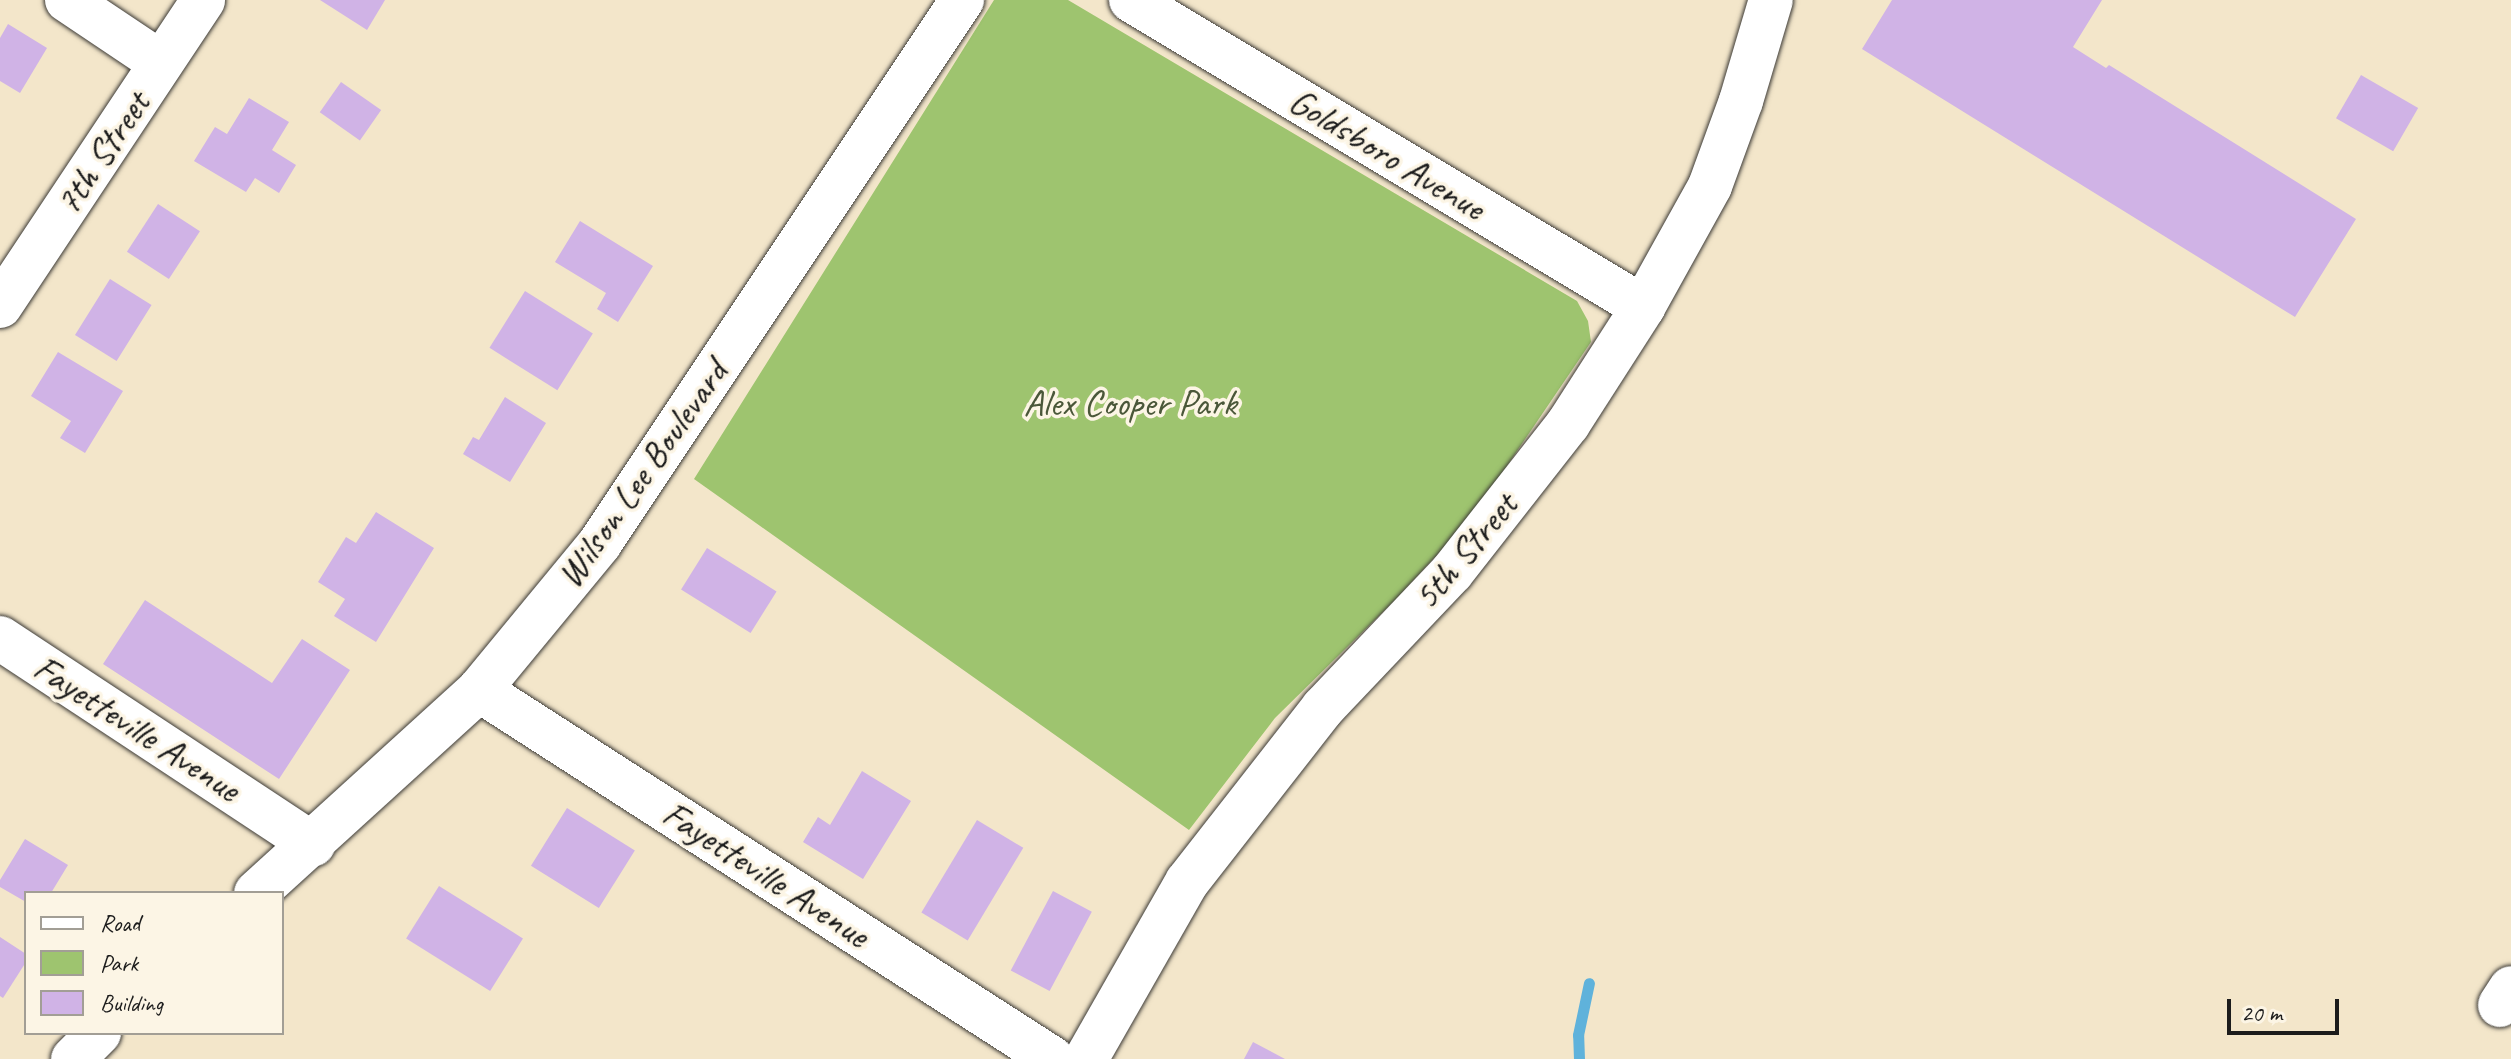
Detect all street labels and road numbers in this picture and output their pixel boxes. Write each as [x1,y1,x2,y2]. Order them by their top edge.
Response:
street label: Goldsboro Avenue [1281,78,1493,230]
street label: 7th Street [44,83,160,223]
street label: Wilson Lee Boulevard [546,351,738,597]
street label: 5th Street [1403,483,1527,619]
street label: Fayetteville Avenue [25,644,249,812]
street label: Fayetteville Avenue [654,790,878,958]

